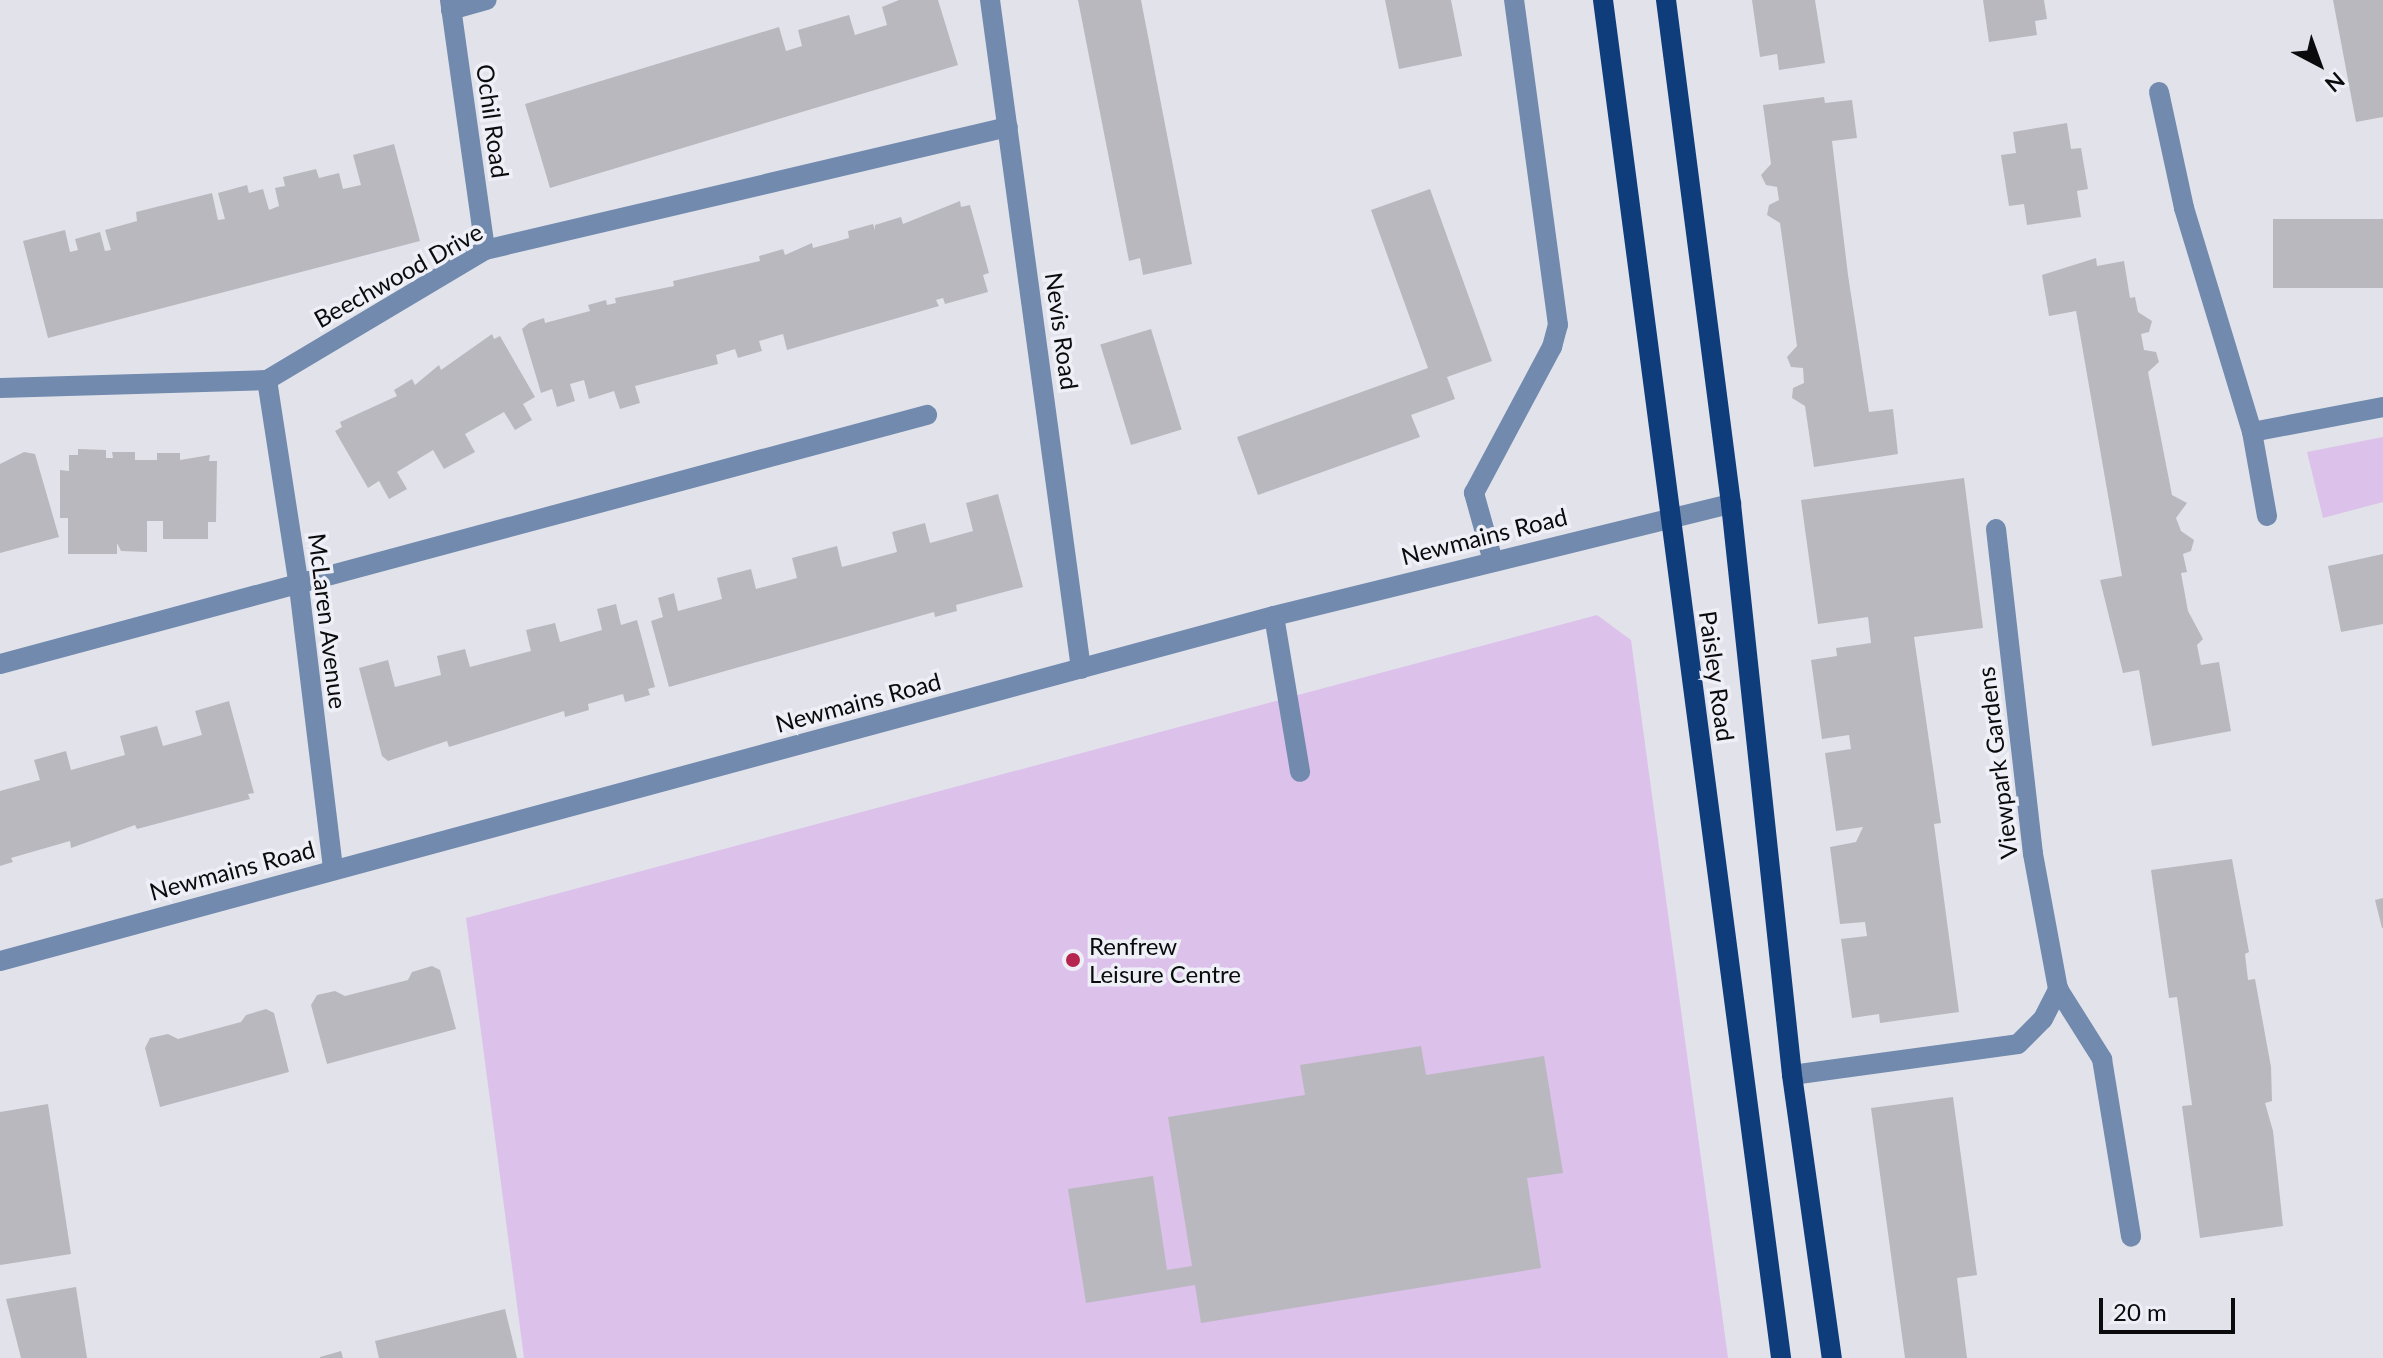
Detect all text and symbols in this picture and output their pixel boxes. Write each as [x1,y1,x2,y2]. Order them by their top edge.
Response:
north arrow [2279,24,2359,104]
street label: Ochil Road [471,62,515,180]
text: N [2320,67,2350,98]
street label: Beechwood Drive [309,217,487,333]
street label: Nevis Road [1040,270,1084,392]
street label: Newmains Road [1398,501,1570,571]
street label: McLaren Avenue [303,531,353,711]
street label: Paisley Road [1694,609,1740,743]
street label: Viewpark Gardens [1971,665,2023,861]
street label: Newmains Road [772,666,944,738]
street label: Newmains Road [146,834,318,906]
place label: Renfrew Leisure Centre [1089,932,1241,988]
marker: Renfrew Leisure Centre [1064,951,1082,969]
scale bar [2103,1282,2239,1332]
text: 20 m [2113,1297,2167,1326]

